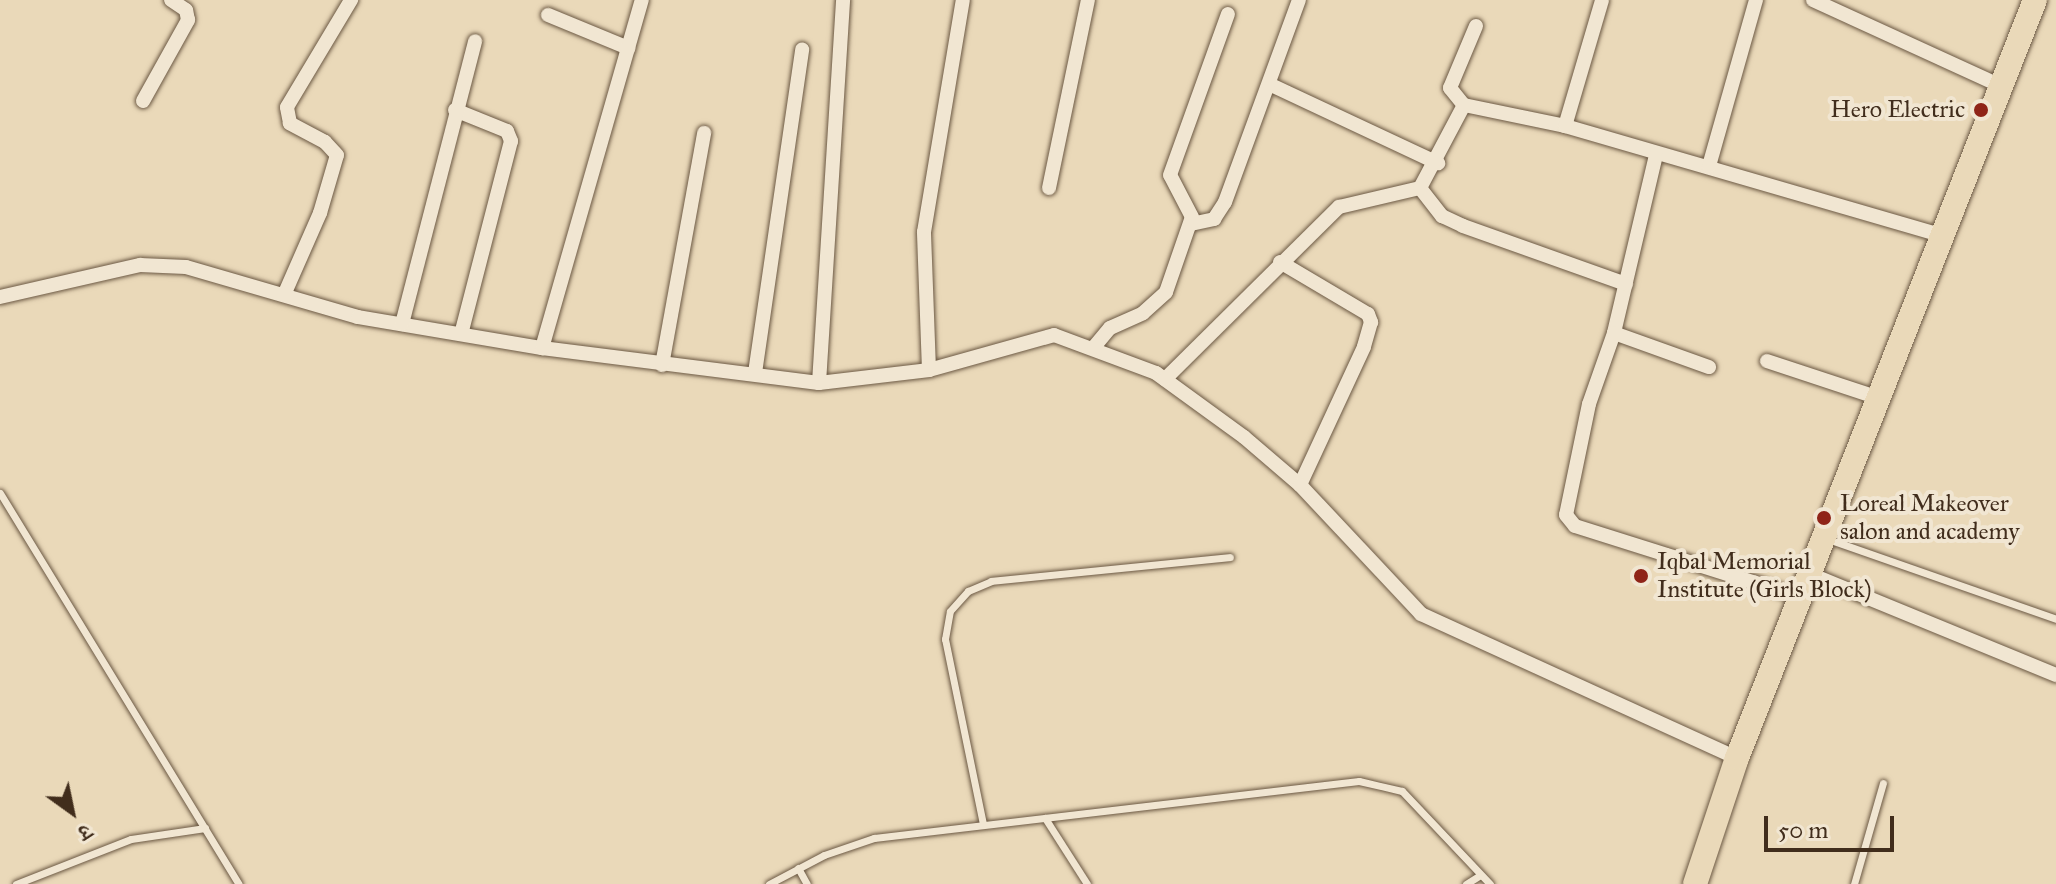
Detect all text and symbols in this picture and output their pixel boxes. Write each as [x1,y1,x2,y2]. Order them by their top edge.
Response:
place label: Hero Electric [1830,96,1965,124]
marker: Hero Electric [1972,101,1990,119]
place label: Loreal Makeover salon and academy [1840,490,2019,546]
marker: Loreal Makeover salon and academy [1815,509,1833,527]
place label: Iqbal Memorial Institute (Girls Block) [1657,548,1872,604]
marker: Iqbal Memorial Institute (Girls Block) [1632,567,1650,585]
north arrow [32,772,112,852]
scale bar [1768,800,1898,850]
text: 50 m [1778,815,1828,845]
text: उ [73,818,97,847]

